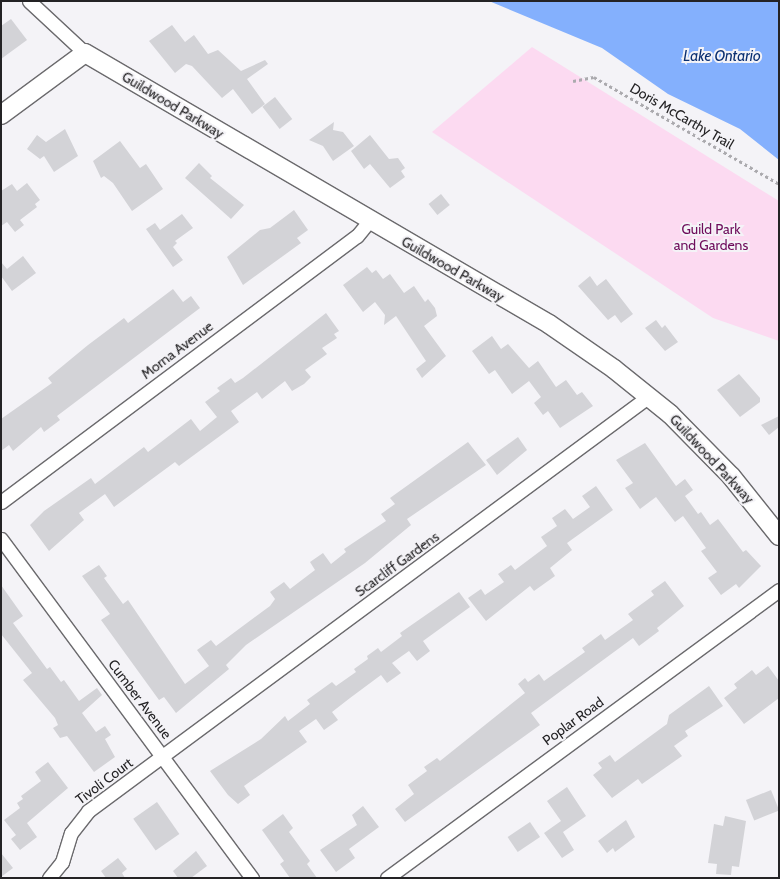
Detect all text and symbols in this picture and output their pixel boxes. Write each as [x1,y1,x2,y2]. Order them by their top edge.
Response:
water label: Lake Ontario [683,48,761,66]
street label: Guildwood Parkway [119,68,227,142]
street label: Doris McCarthy Trail [627,79,737,153]
park label: Guild Park and Gardens [674,221,748,254]
street label: Guildwood Parkway [399,233,507,305]
street label: Morna Avenue [138,318,216,382]
street label: Guildwood Parkway [666,411,758,507]
street label: Scarcliff Gardens [352,528,442,600]
street label: Cumber Avenue [105,656,175,742]
street label: Poplar Road [539,693,607,749]
street label: Tivoli Court [72,754,136,808]

